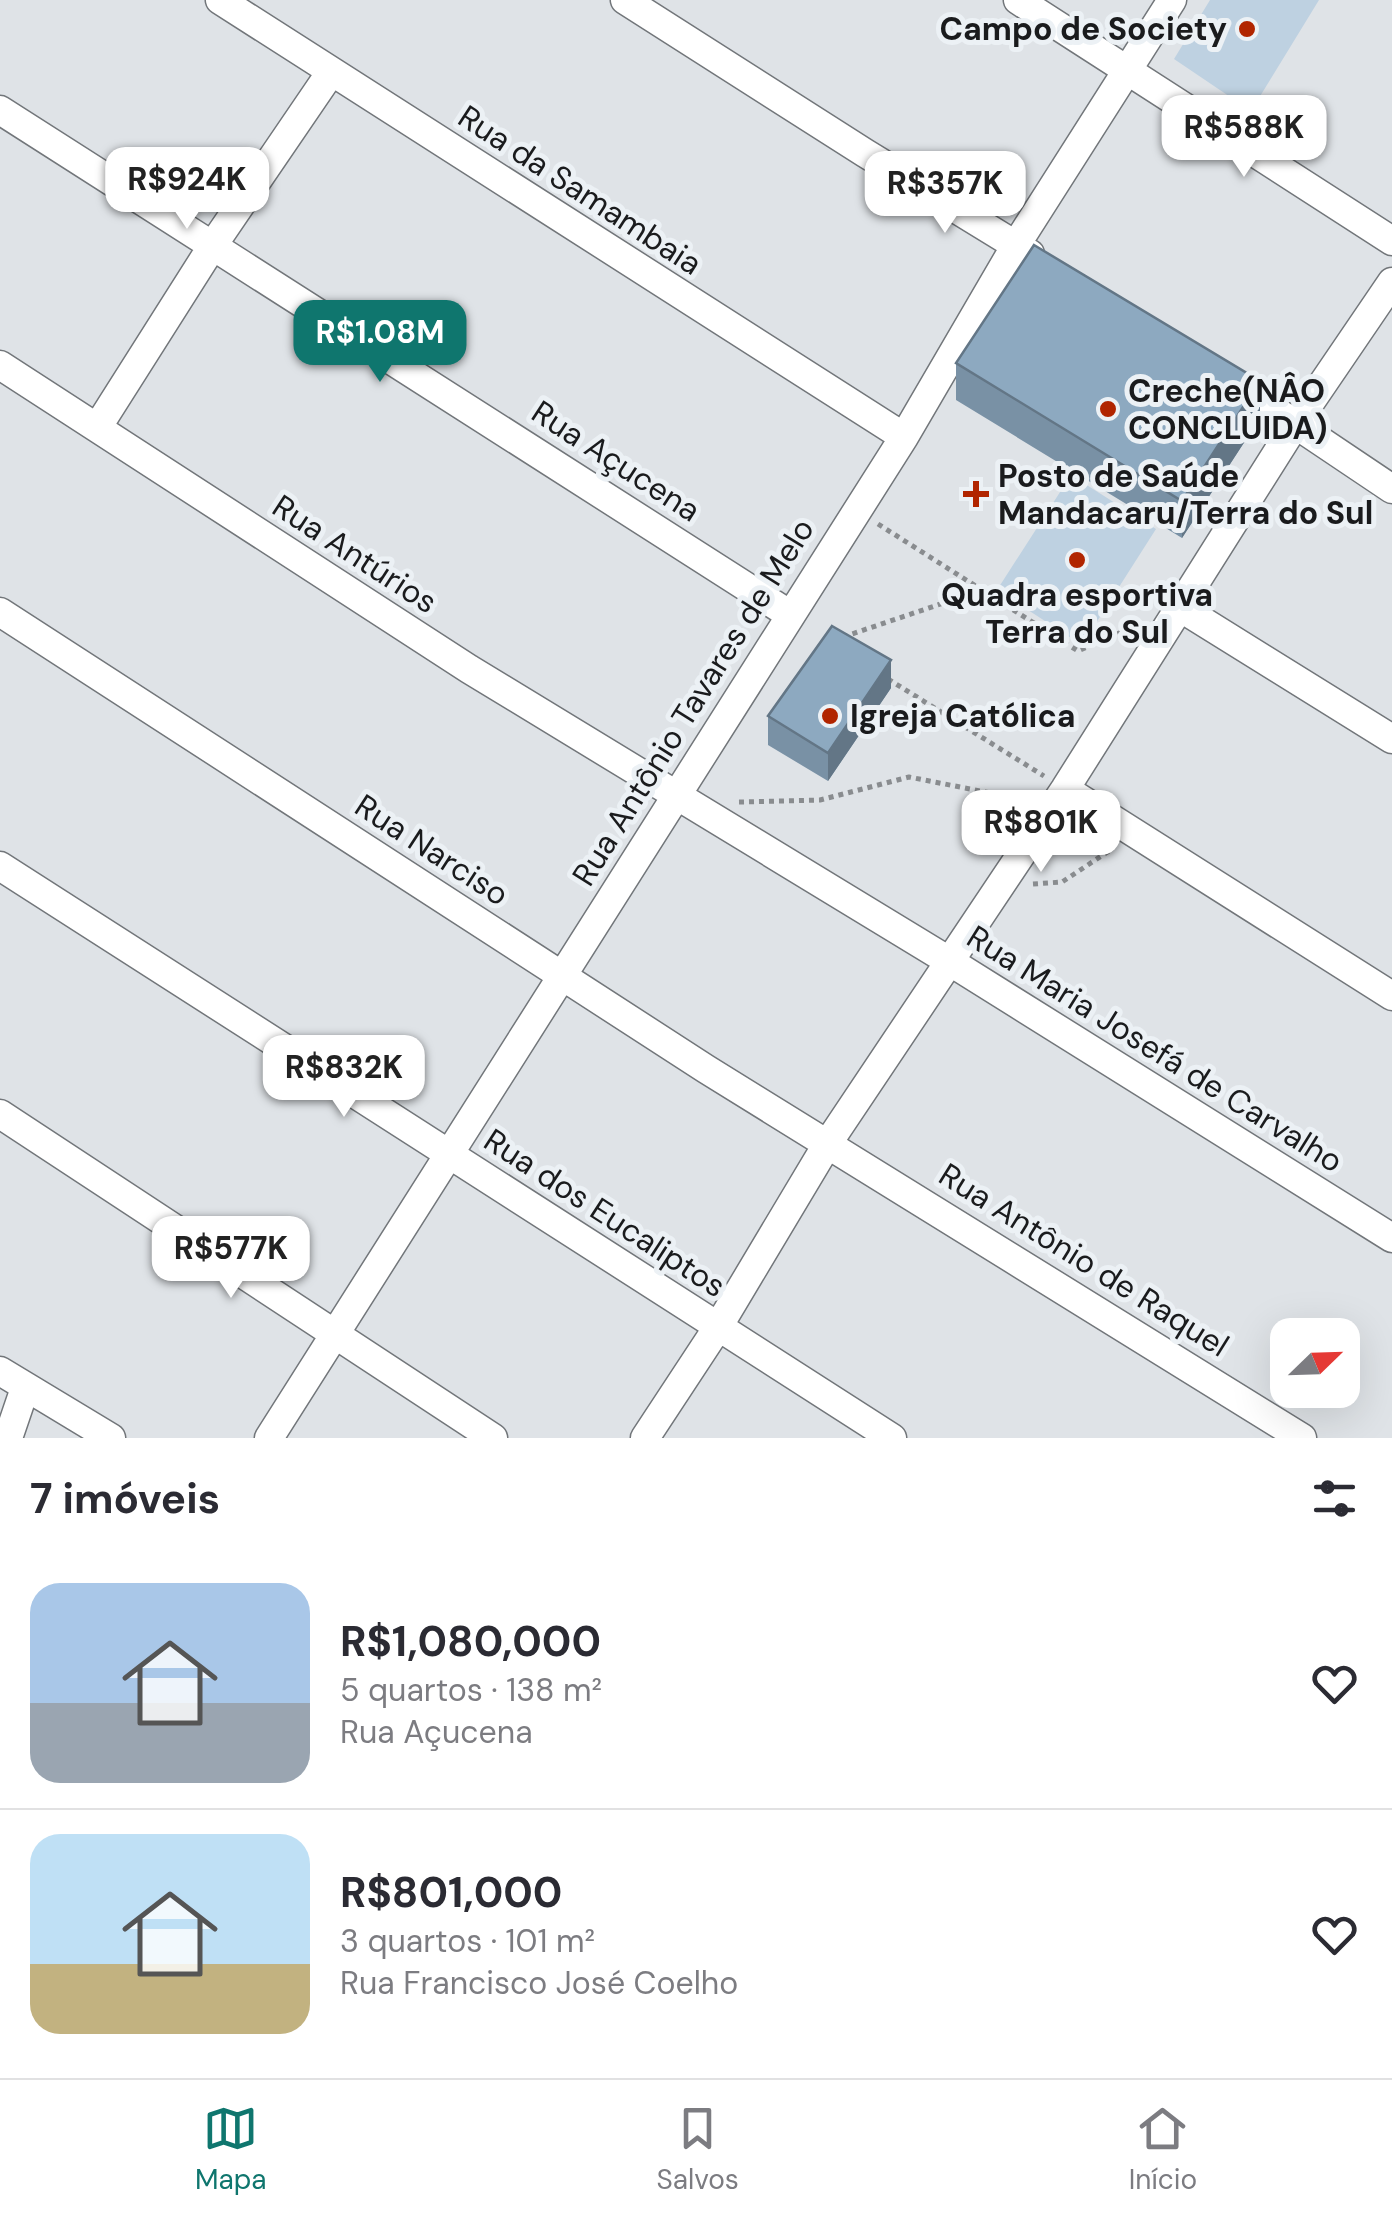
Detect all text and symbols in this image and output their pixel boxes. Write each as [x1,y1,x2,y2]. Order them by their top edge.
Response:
place label: Campo de Society [940,8,1227,50]
marker: Campo de Society [1236,18,1258,40]
pin: R$588K [1163,95,1325,180]
street label: Rua da Samambaia [450,96,710,284]
text: R$588K [1184,106,1304,148]
pin: R$924K [106,147,268,232]
pin: R$357K [864,151,1026,236]
text: R$924K [127,158,247,200]
text: R$357K [887,162,1003,204]
pin: R$1.08M [288,300,472,385]
text: R$1.08M [315,311,445,353]
place label: Creche(NÂO CONCLUIDA) [1128,370,1328,449]
street label: Rua Açucena [524,391,708,531]
marker: Creche(NÂO CONCLUIDA) [1097,398,1119,420]
place label: Posto de Saúde Mandacaru/Terra do Sul [998,455,1373,534]
marker: Posto de Saúde Mandacaru/Terra do Sul [963,481,989,507]
street label: Rua Antúrios [265,485,445,623]
street label: Rua Antônio Tavares de Melo [563,511,823,893]
marker: Quadra esportiva Terra do Sul [1066,549,1088,571]
place label: Quadra esportiva Terra do Sul [941,574,1213,653]
place label: Igreja Católica [850,695,1076,737]
marker: Igreja Católica [819,705,841,727]
street label: Rua Narciso [347,785,517,915]
pin: R$801K [960,790,1122,875]
text: R$801K [984,801,1098,843]
street label: Rua Maria Josefá de Carvalho [959,916,1351,1182]
pin: R$832K [263,1035,425,1120]
text: R$832K [285,1046,403,1088]
street label: Rua dos Eucaliptos [476,1119,734,1307]
street label: Rua Antônio de Raquel [931,1154,1237,1366]
pin: R$577K [150,1216,312,1301]
text: R$577K [174,1227,288,1269]
north arrow [1270,1318,1360,1408]
map controls [1270,1318,1360,1408]
text: 7 imóveis [30,1471,220,1526]
icon: filters [1307,1471,1362,1526]
text: R$1,080,000 [340,1614,601,1669]
icon: home [110,1623,230,1743]
icon: heart [1307,1656,1362,1711]
text: 5 quartos · 138 m² [340,1669,602,1711]
text: Rua Açucena [340,1711,533,1753]
text: R$801,000 [340,1865,562,1920]
icon: home [110,1874,230,1994]
icon: heart [1307,1907,1362,1962]
text: 3 quartos · 101 m² [340,1920,595,1962]
text: Rua Francisco José Coelho [340,1962,738,2004]
tab: Mapa [195,2101,267,2198]
tab: Salvos [656,2101,739,2198]
tab: Início [1129,2101,1197,2198]

